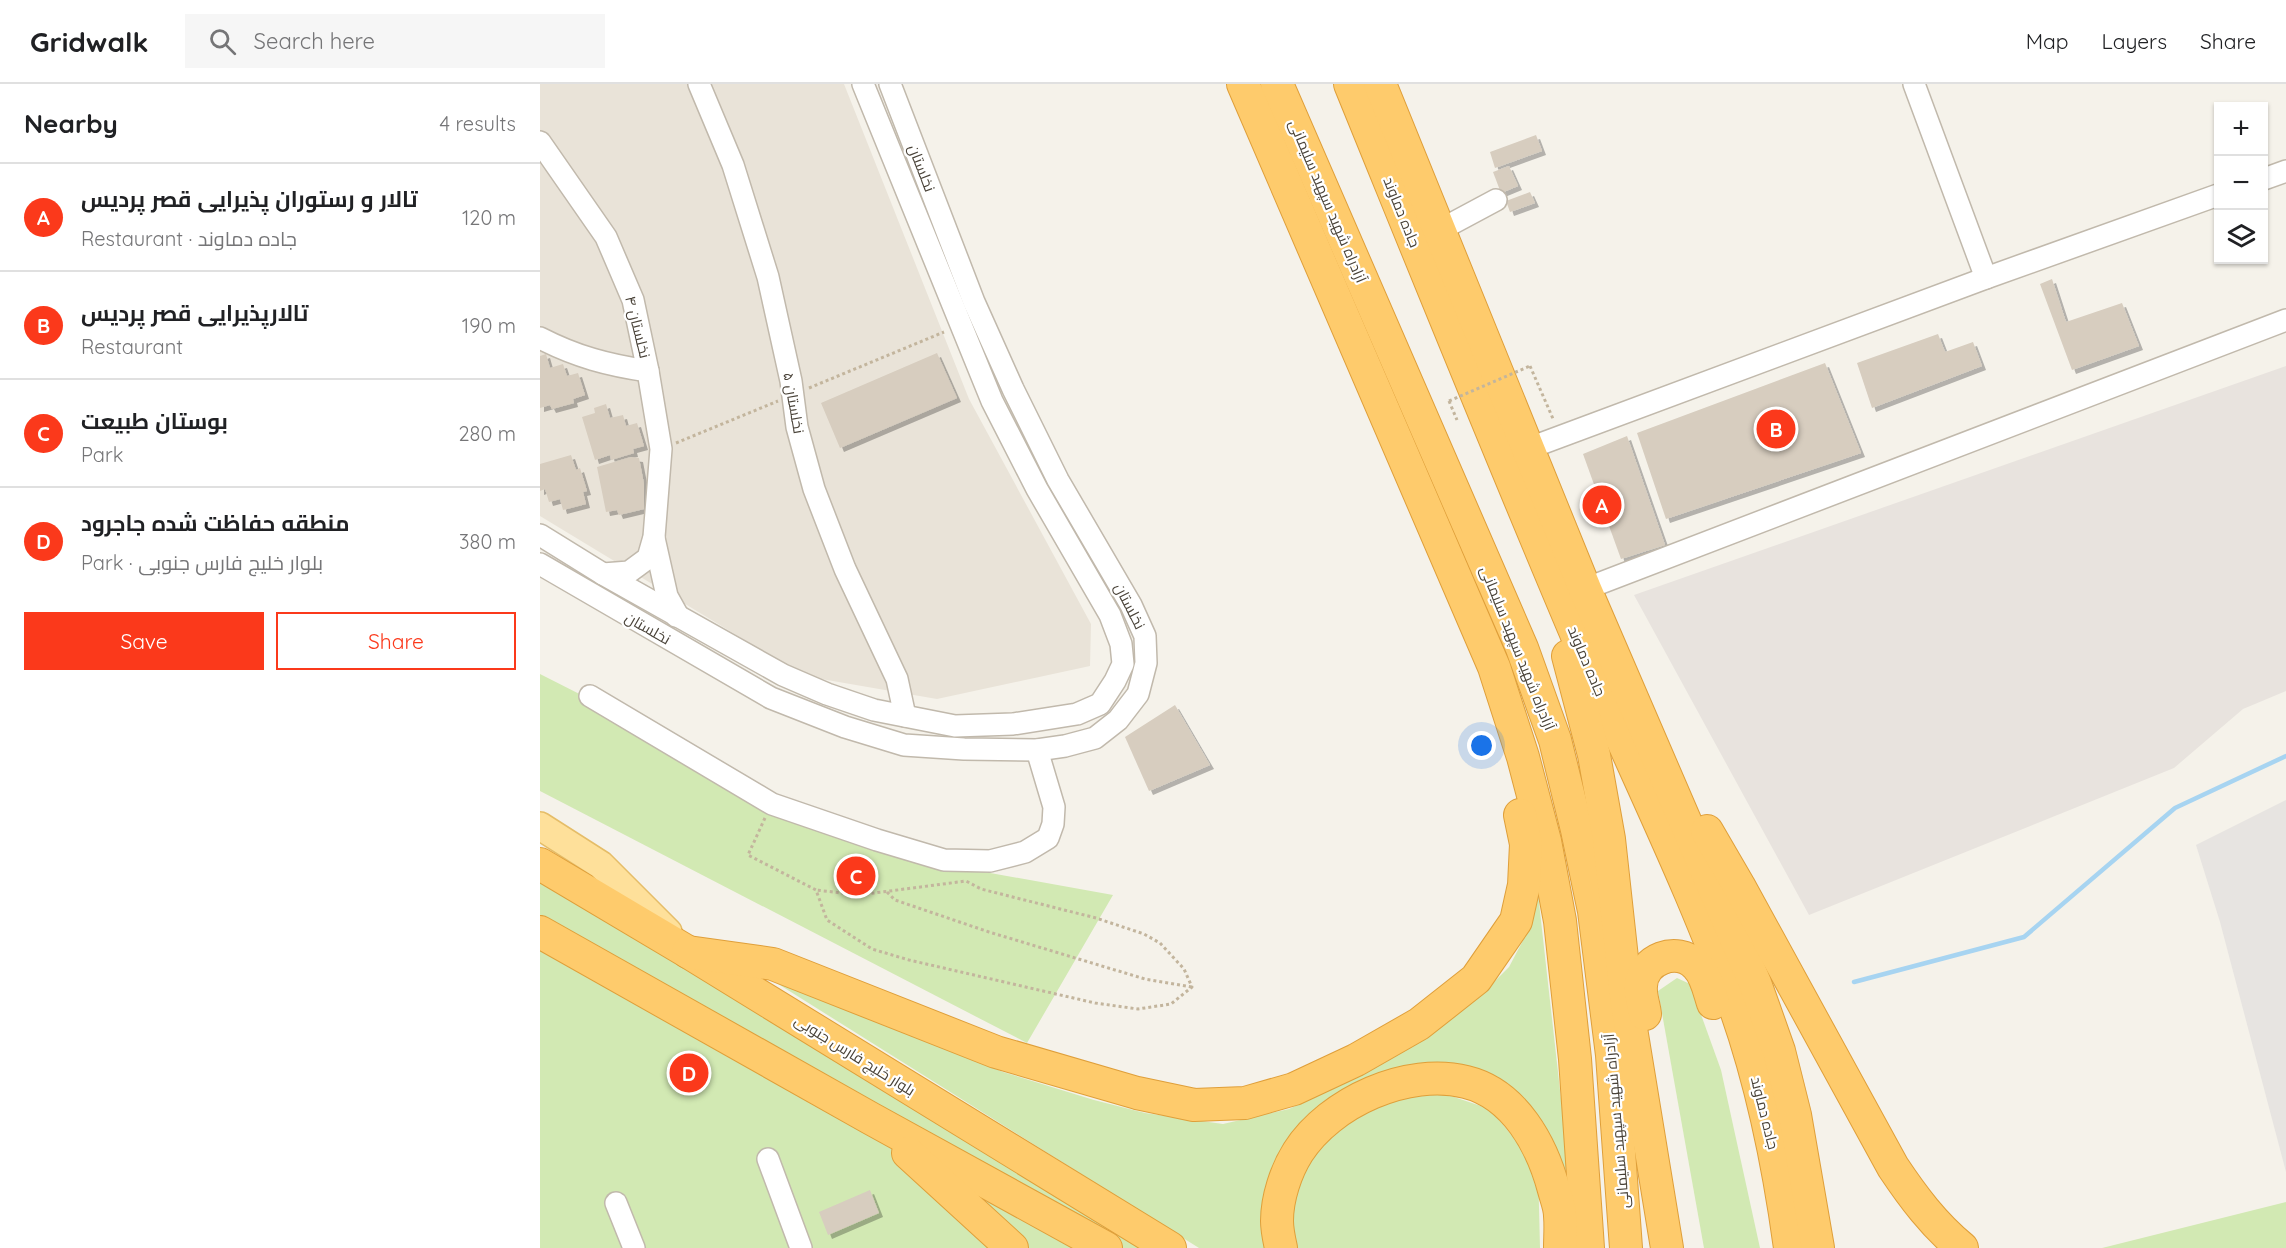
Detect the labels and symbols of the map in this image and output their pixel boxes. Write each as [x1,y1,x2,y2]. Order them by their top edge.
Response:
street label: آزادراه شهید سپهبد سلیمانی [1284,117,1371,286]
street label: نخلستان [903,142,940,195]
street label: جاده دماوند [1379,174,1425,250]
street label: نخلستان ۴ [620,294,655,360]
street label: نخلستان ۵ [778,371,809,435]
pin: B [1756,406,1796,452]
pin: A [1582,482,1622,528]
street label: آزادراه شهید سپهبد سلیمانی [1475,563,1560,733]
street label: نخلستان [1109,580,1150,633]
street label: نخلستان [621,607,674,649]
street label: جاده دماوند [1564,623,1610,699]
your location [1467,731,1496,760]
pin: C [836,854,876,898]
street label: بلوار خلیج فارس جنوبی [790,1010,919,1101]
street label: آزادراه شهید سپهبد سلیمانی [1599,1033,1634,1209]
pin: D [670,1050,708,1096]
street label: جاده دماوند [1747,1075,1783,1151]

